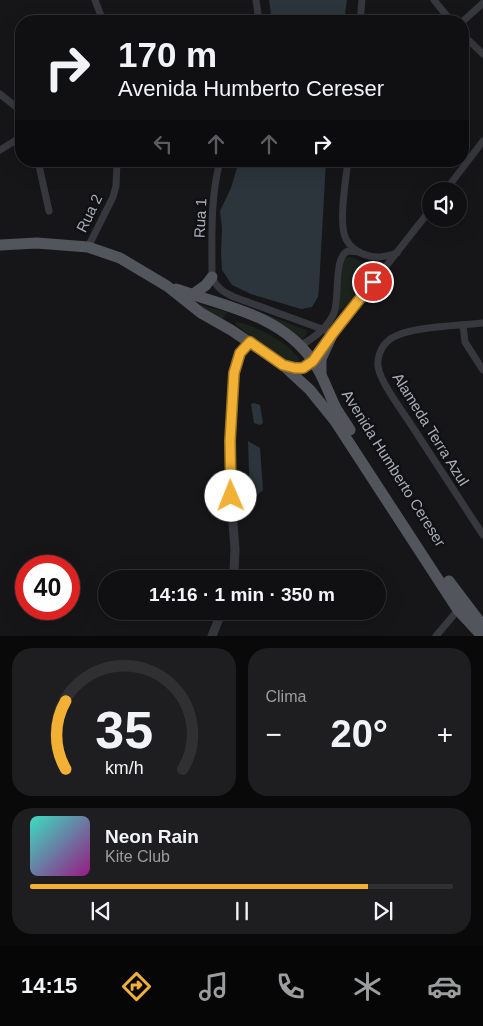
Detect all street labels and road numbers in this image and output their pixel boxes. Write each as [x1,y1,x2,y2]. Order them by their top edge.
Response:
street label: Rua 2 [73,191,105,235]
street label: Rua 1 [190,198,210,238]
street label: Alameda Terra Azul [389,369,473,489]
street label: Avenida Humberto Cereser [339,387,449,549]

